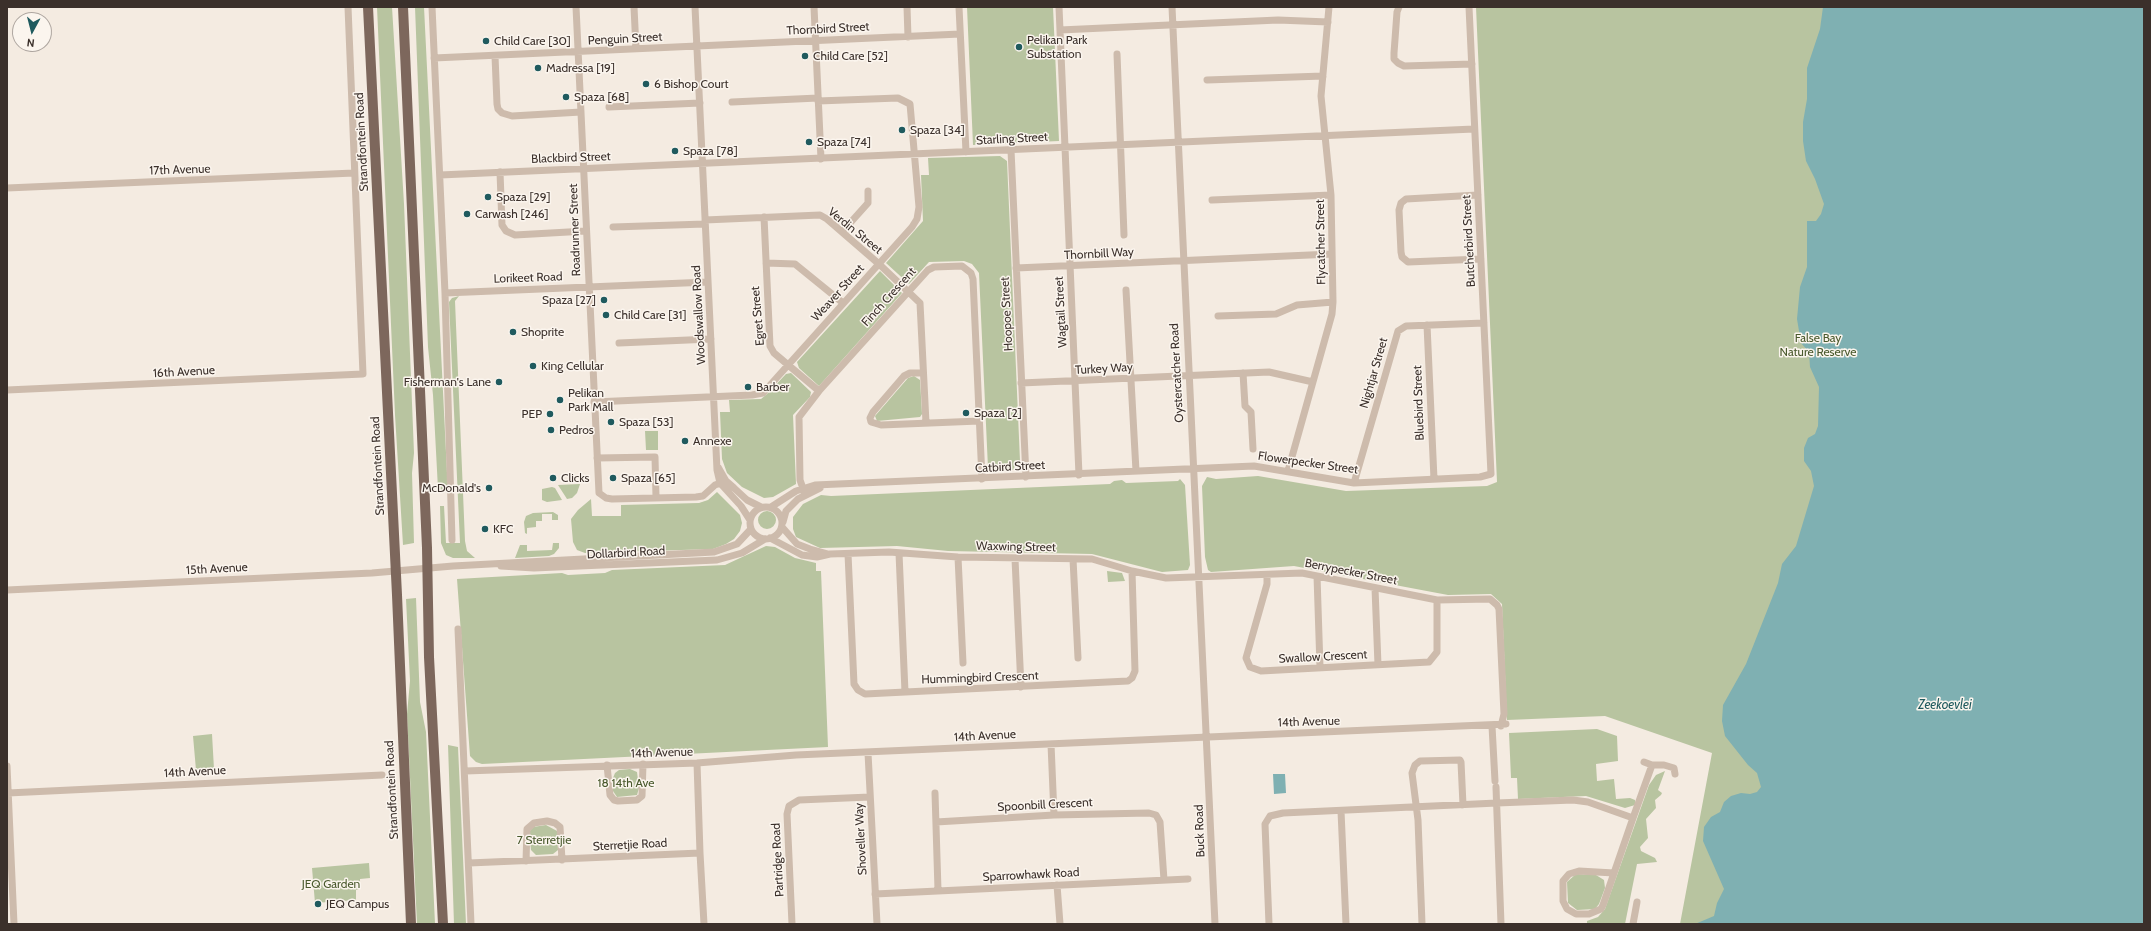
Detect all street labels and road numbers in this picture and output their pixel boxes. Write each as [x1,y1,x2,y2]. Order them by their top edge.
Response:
street label: Thornbird Street [786,20,870,38]
street label: Penguin Street [587,30,663,48]
street label: Strandfontein Road [352,92,372,192]
street label: Starling Street [976,130,1048,148]
street label: Blackbird Street [531,149,611,167]
street label: 17th Avenue [149,162,211,178]
street label: Roadrunner Street [566,183,584,277]
street label: Butcherbird Street [1459,195,1479,287]
street label: Flycatcher Street [1313,199,1329,285]
street label: Verdin Street [825,205,885,257]
street label: Thornbill Way [1064,245,1134,263]
street label: Weaver Street [809,261,867,325]
street label: Woodswallow Road [689,265,709,365]
street label: Finch Crescent [859,265,919,329]
street label: Lorikeet Road [493,270,563,286]
street label: Hoopoe Street [998,276,1016,352]
street label: Wagtail Street [1052,276,1070,348]
street label: Egret Street [748,286,768,346]
street label: Oystercatcher Road [1167,323,1187,423]
street label: Nightjar Street [1357,336,1391,410]
street label: Turkey Way [1075,360,1133,378]
street label: 16th Avenue [153,363,215,381]
street label: Bluebird Street [1410,365,1428,441]
street label: Strandfontein Road [368,416,388,516]
street label: Flowerpecker Street [1257,449,1359,477]
street label: Catbird Street [975,458,1045,476]
street label: Waxwing Street [976,539,1056,555]
street label: Dollarbird Road [586,544,666,562]
street label: Berrypecker Street [1304,556,1398,588]
street label: 15th Avenue [186,560,248,578]
street label: Swallow Crescent [1278,647,1368,667]
street label: Hummingbird Crescent [921,669,1039,687]
street label: 14th Avenue [1278,714,1340,730]
street label: 14th Avenue [954,727,1016,745]
street label: Strandfontein Road [382,740,402,840]
street label: 14th Avenue [631,745,693,761]
street label: 14th Avenue [164,763,226,781]
street label: Spoonbill Crescent [997,795,1093,815]
street label: Shoveller Way [852,802,870,876]
street label: Buck Road [1192,804,1208,858]
street label: Partridge Road [769,823,787,897]
street label: Sterretjie Road [592,836,668,854]
street label: Sparrowhawk Road [982,865,1080,885]

